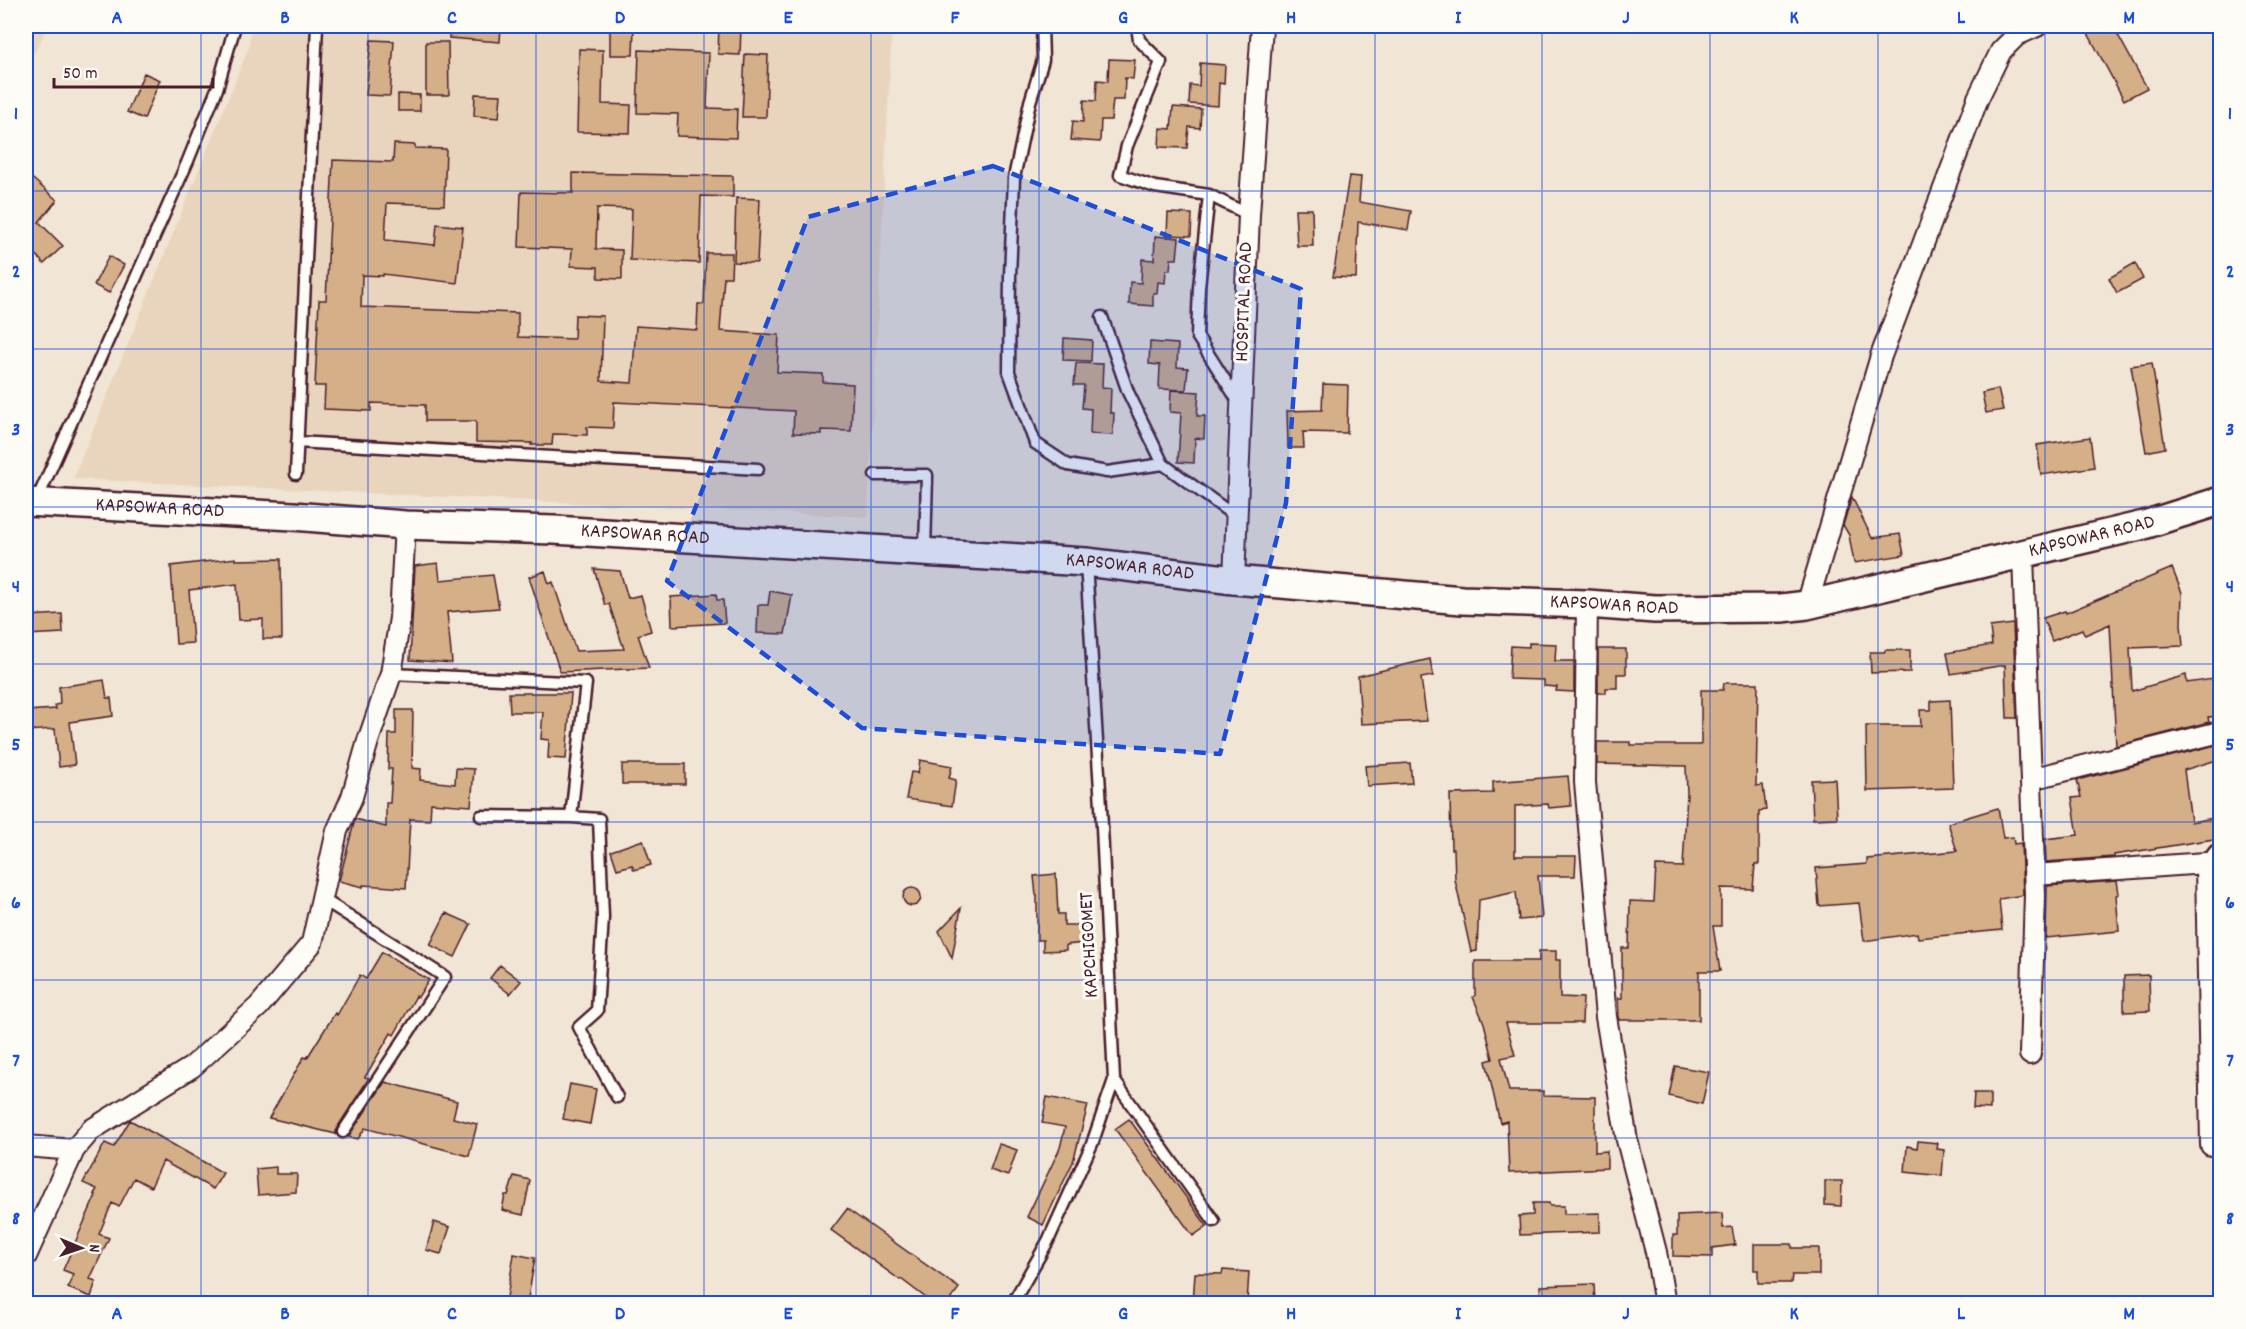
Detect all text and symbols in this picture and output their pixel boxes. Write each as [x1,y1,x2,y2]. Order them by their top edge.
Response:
text: A [112,5,123,33]
text: B [280,5,290,33]
text: C [447,5,457,33]
text: D [615,5,626,33]
text: E [783,5,793,33]
text: F [951,5,961,33]
text: G [1118,5,1128,33]
text: H [1286,5,1296,33]
text: I [1455,5,1462,33]
text: J [1622,5,1630,33]
text: K [1789,5,1799,33]
text: L [1957,5,1966,33]
text: M [2123,5,2135,33]
scale bar [54,51,213,89]
text: 50 m [63,62,98,87]
text: 1 [14,101,18,129]
text: 1 [2228,101,2232,129]
street label: HOSPITAL ROAD [1229,242,1261,362]
text: 2 [12,259,20,287]
text: 2 [2226,259,2234,287]
text: 3 [12,417,20,445]
text: 3 [2226,417,2234,445]
street label: KAPSOWAR ROAD [95,492,225,526]
street label: KAPSOWAR ROAD [2026,508,2159,566]
street label: KAPSOWAR ROAD [580,518,710,553]
street label: KAPSOWAR ROAD [1065,547,1196,589]
text: 4 [12,574,20,602]
text: 4 [2226,574,2234,602]
street label: KAPSOWAR ROAD [1549,589,1679,623]
text: 5 [11,732,21,760]
text: 5 [2225,732,2235,760]
text: 6 [11,890,21,918]
text: 6 [2225,890,2235,918]
street label: KAPCHIGOMET [1073,891,1107,999]
text: 7 [12,1048,20,1076]
text: 7 [2226,1048,2234,1076]
text: 8 [12,1206,20,1234]
text: 8 [2226,1206,2234,1234]
north arrow [51,1218,111,1278]
text: N [82,1244,105,1253]
text: A [112,1301,123,1329]
text: B [280,1301,290,1329]
text: C [447,1301,457,1329]
text: D [615,1301,626,1329]
text: E [783,1301,793,1329]
text: F [951,1301,961,1329]
text: G [1118,1301,1128,1329]
text: H [1286,1301,1296,1329]
text: I [1455,1301,1462,1329]
text: J [1622,1301,1630,1329]
text: K [1789,1301,1799,1329]
text: L [1957,1301,1966,1329]
text: M [2123,1301,2135,1329]

